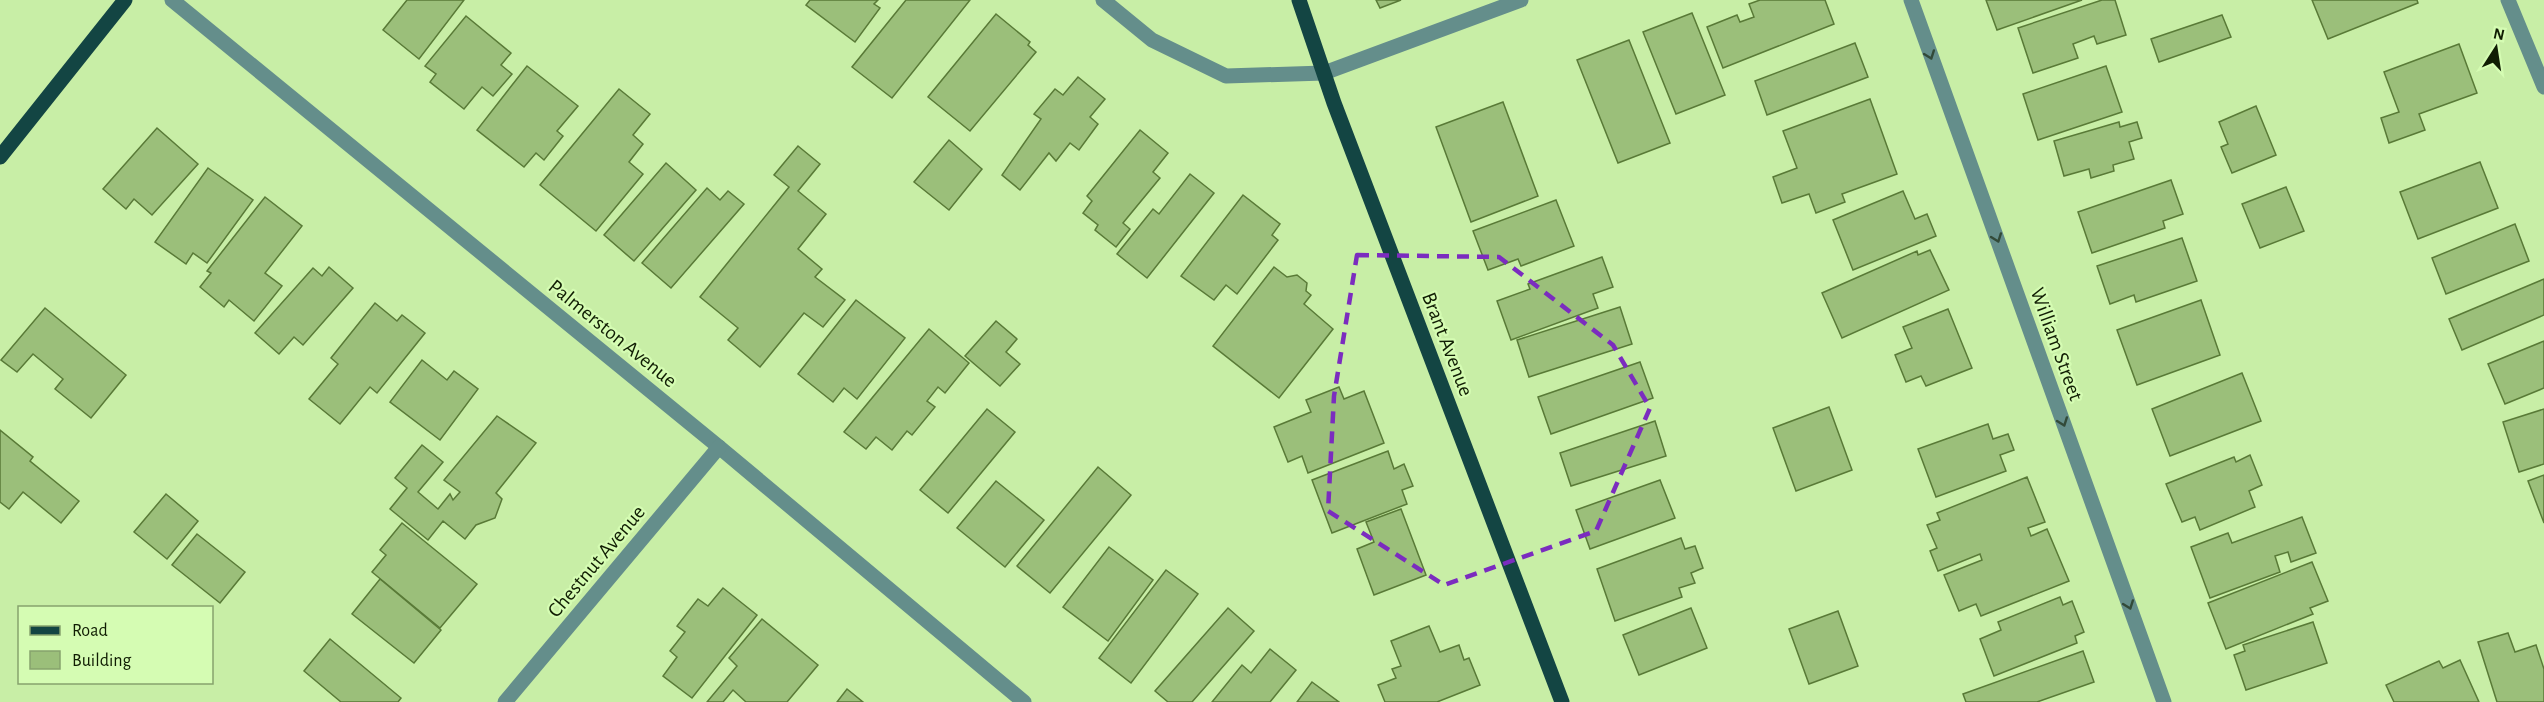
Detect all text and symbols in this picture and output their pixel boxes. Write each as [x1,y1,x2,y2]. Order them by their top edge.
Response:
north arrow [2466,18,2526,78]
text: N [2492,25,2506,43]
one-way arrow [1923,49,1936,60]
one-way arrow [1989,233,2002,243]
street label: Palmerston Avenue [545,275,681,391]
street label: William Street [2026,285,2087,404]
street label: Brant Avenue [1418,289,1477,399]
one-way arrow [2055,416,2068,427]
street label: Chestnut Avenue [544,501,649,621]
one-way arrow [2121,599,2134,610]
legend [18,606,213,684]
text: Road [72,622,108,640]
text: Building [72,652,132,670]

